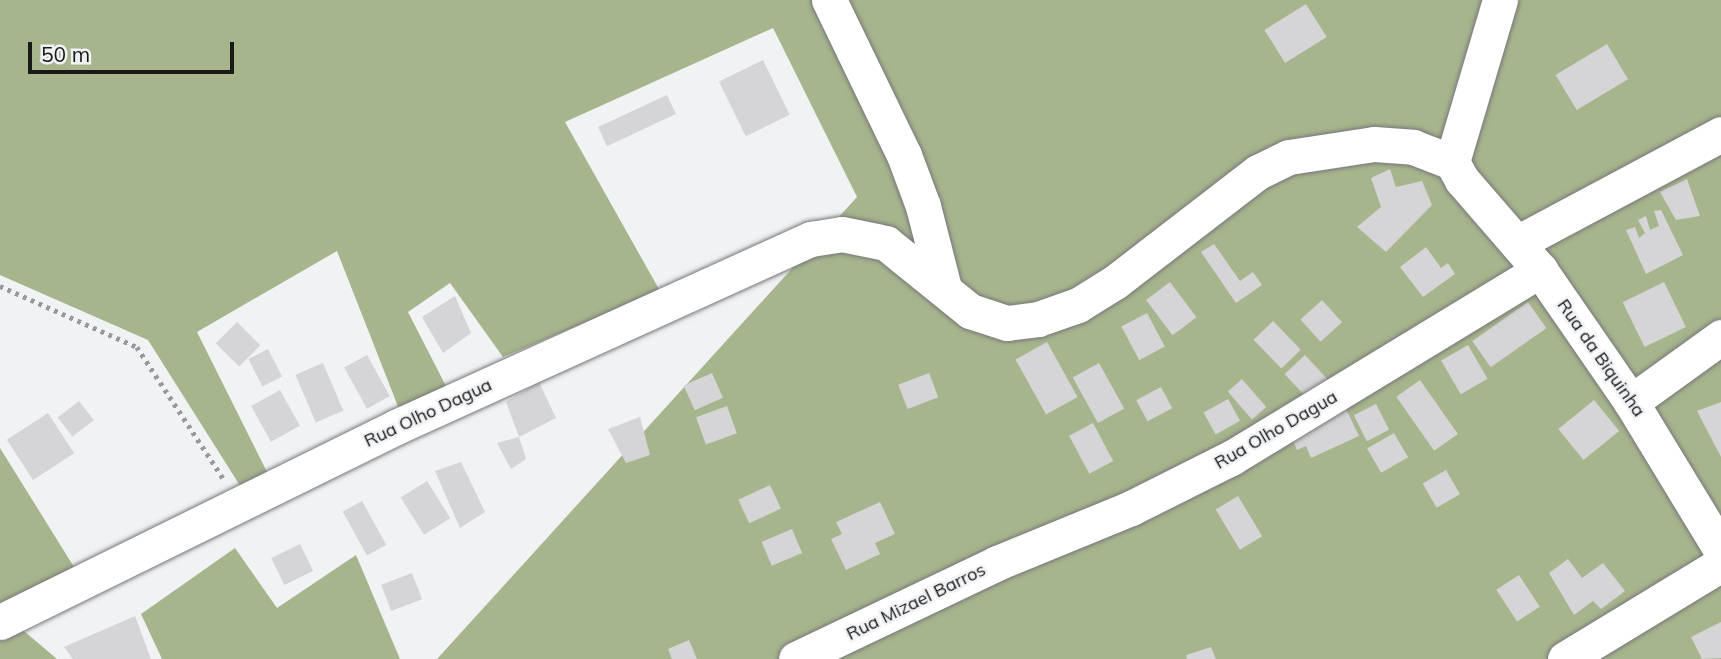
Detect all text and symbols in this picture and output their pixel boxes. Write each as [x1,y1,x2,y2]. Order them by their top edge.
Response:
scale bar [32,28,238,72]
text: 50 m [41,41,90,67]
street label: Rua da Biquinha [1552,295,1650,421]
street label: Rua Olho Dagua [361,374,495,452]
street label: Rua Olho Dagua [1211,386,1341,474]
street label: Rua Mizael Barros [843,559,989,645]

